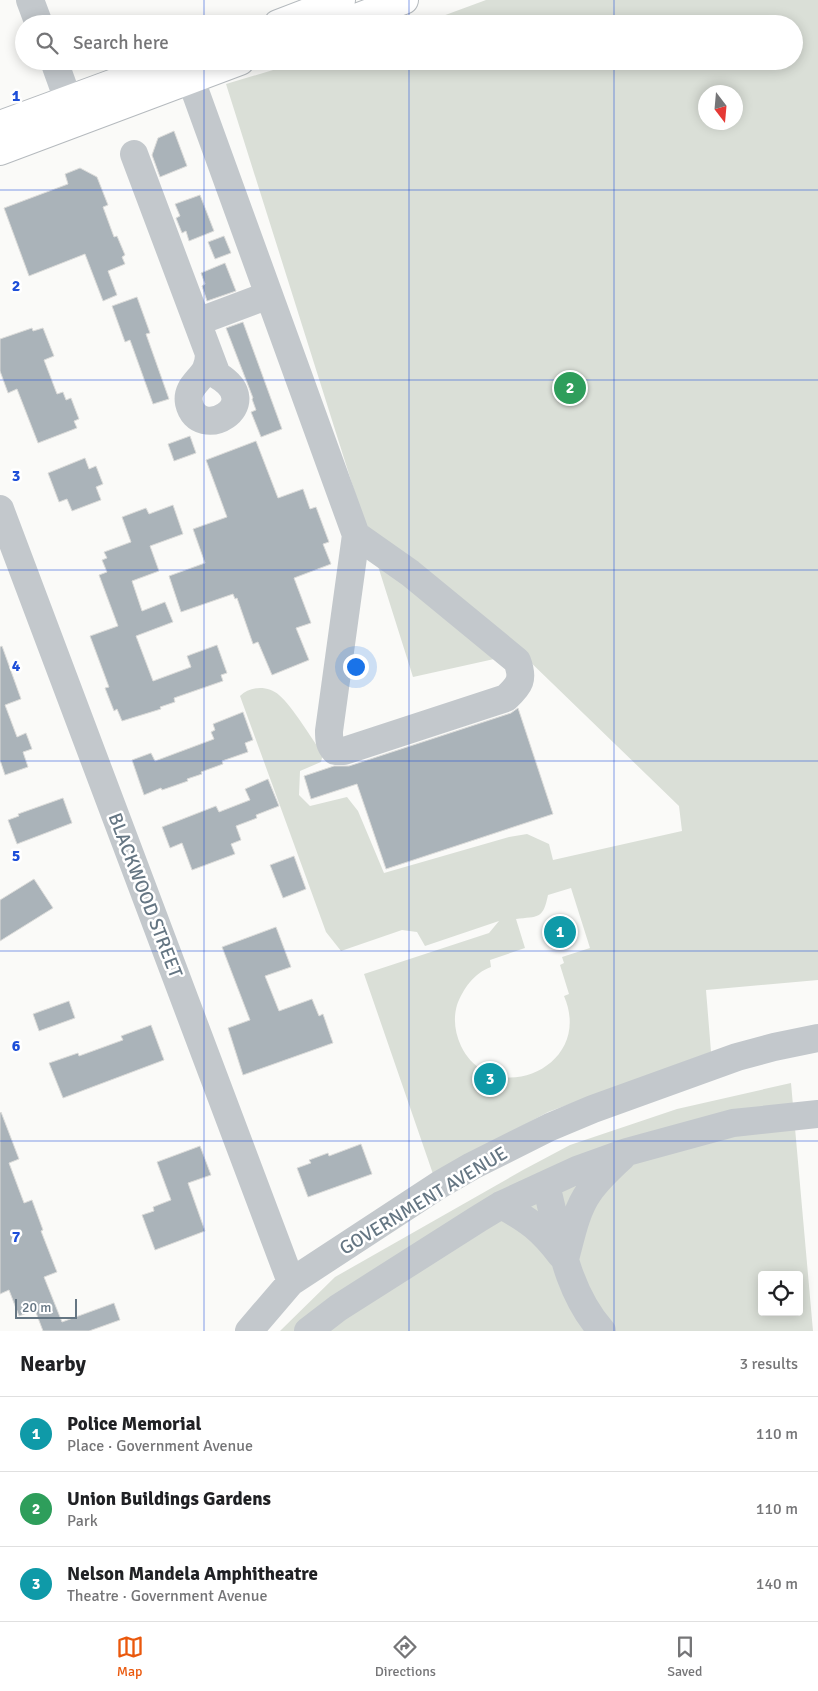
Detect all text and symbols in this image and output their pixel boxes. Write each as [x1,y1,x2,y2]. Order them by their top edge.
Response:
search box [15,15,803,70]
icon: search [33,29,61,57]
text: Search here [73,31,169,55]
north arrow [698,85,743,130]
text: 1 [12,86,21,106]
text: 2 [12,276,20,296]
pin: 2 [554,369,586,407]
text: 3 [12,466,20,486]
your location [343,654,369,680]
text: 4 [12,656,21,676]
street label: BLACKWOOD STREET [103,810,188,982]
text: 5 [12,846,20,866]
pin: 1 [544,913,576,951]
text: 6 [12,1036,21,1056]
pin: 3 [474,1060,506,1098]
street label: GOVERNMENT AVENUE [335,1141,512,1261]
text: 7 [12,1227,21,1247]
map controls [758,1271,803,1316]
button: locate [758,1271,803,1316]
scale bar [15,1296,78,1319]
text: 20 m [22,1299,51,1316]
text: Nearby [20,1351,86,1377]
text: 3 results [739,1354,798,1374]
text: Police Memorial [67,1412,201,1436]
text: 1 [32,1424,40,1444]
text: 110 m [756,1424,798,1444]
text: Place · Government Avenue [67,1436,253,1456]
text: Union Buildings Gardens [67,1487,271,1511]
text: 2 [32,1499,40,1519]
text: 110 m [756,1499,798,1519]
text: Park [67,1511,98,1531]
text: Nelson Mandela Amphitheatre [67,1562,318,1586]
text: 3 [32,1574,40,1594]
text: 140 m [756,1574,798,1594]
text: Theatre · Government Avenue [67,1586,267,1606]
tab: Map [116,1633,144,1680]
tab: Directions [375,1633,436,1680]
tab: Saved [667,1633,702,1680]

